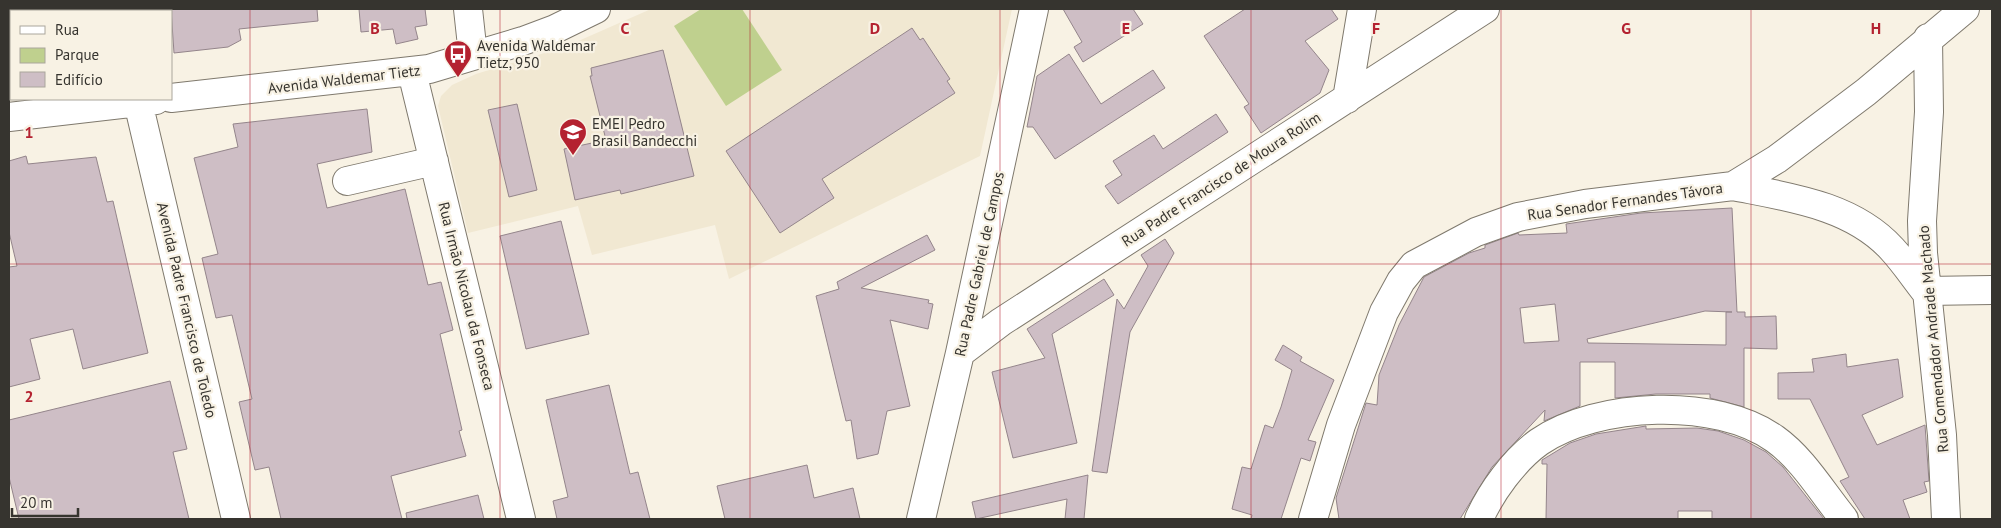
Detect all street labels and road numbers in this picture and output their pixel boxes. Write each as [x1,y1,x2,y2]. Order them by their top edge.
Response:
street label: Avenida Waldemar Tietz [267,60,421,98]
street label: Rua Padre Francisco de Moura Rolim [1118,107,1324,251]
street label: Rua Padre Gabriel de Campos [950,170,1008,358]
street label: Rua Senador Fernandes Távora [1526,178,1724,224]
street label: Avenida Padre Francisco de Toledo [153,200,221,420]
street label: Rua Irmão Nicolau da Fonseca [434,200,500,392]
street label: Rua Comendador Andrade Machado [1914,225,1952,453]

